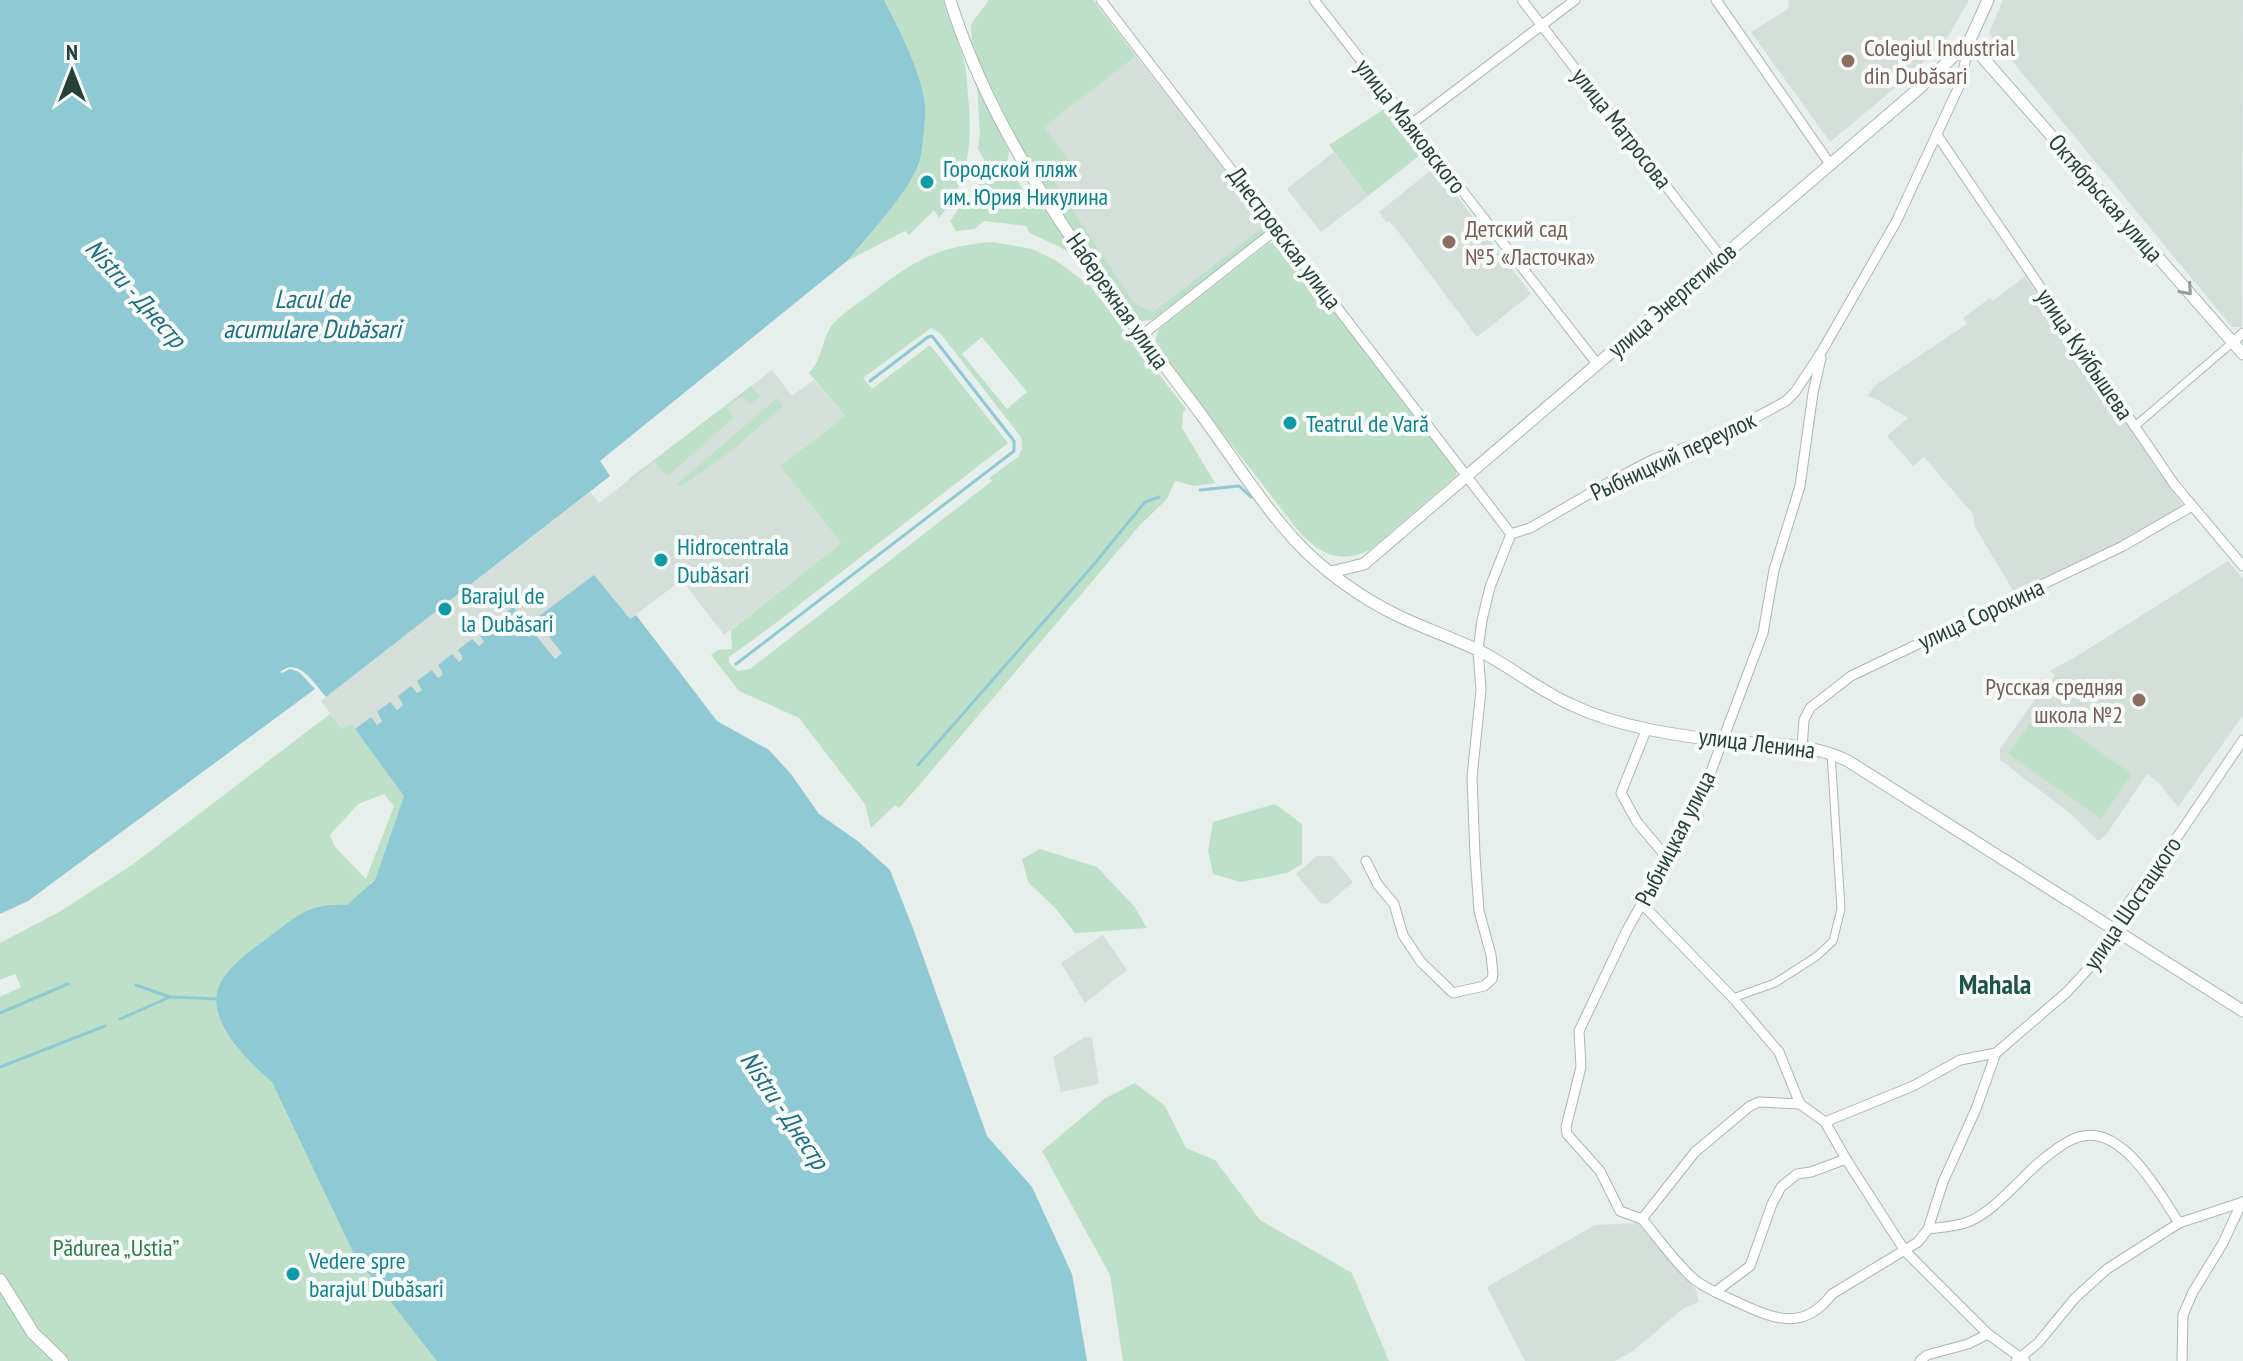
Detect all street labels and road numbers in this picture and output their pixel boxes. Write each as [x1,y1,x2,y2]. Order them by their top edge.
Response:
street label: улица Маяковского [1349,52,1473,200]
street label: улица Матросова [1565,61,1679,195]
street label: Октябрьская улица [2042,127,2170,269]
street label: Днестровская улица [1221,161,1349,315]
street label: Набережная улица [1060,227,1176,375]
street label: улица Энергетиков [1601,236,1743,364]
street label: улица Куйбышева [2030,282,2140,426]
street label: Рыбницкий переулок [1585,404,1761,508]
street label: улица Сорокина [1913,571,2049,657]
street label: улица Ленина [1697,720,1817,766]
street label: Рыбницкая улица [1628,765,1722,911]
street label: улица Шостацкого [2076,830,2188,976]

